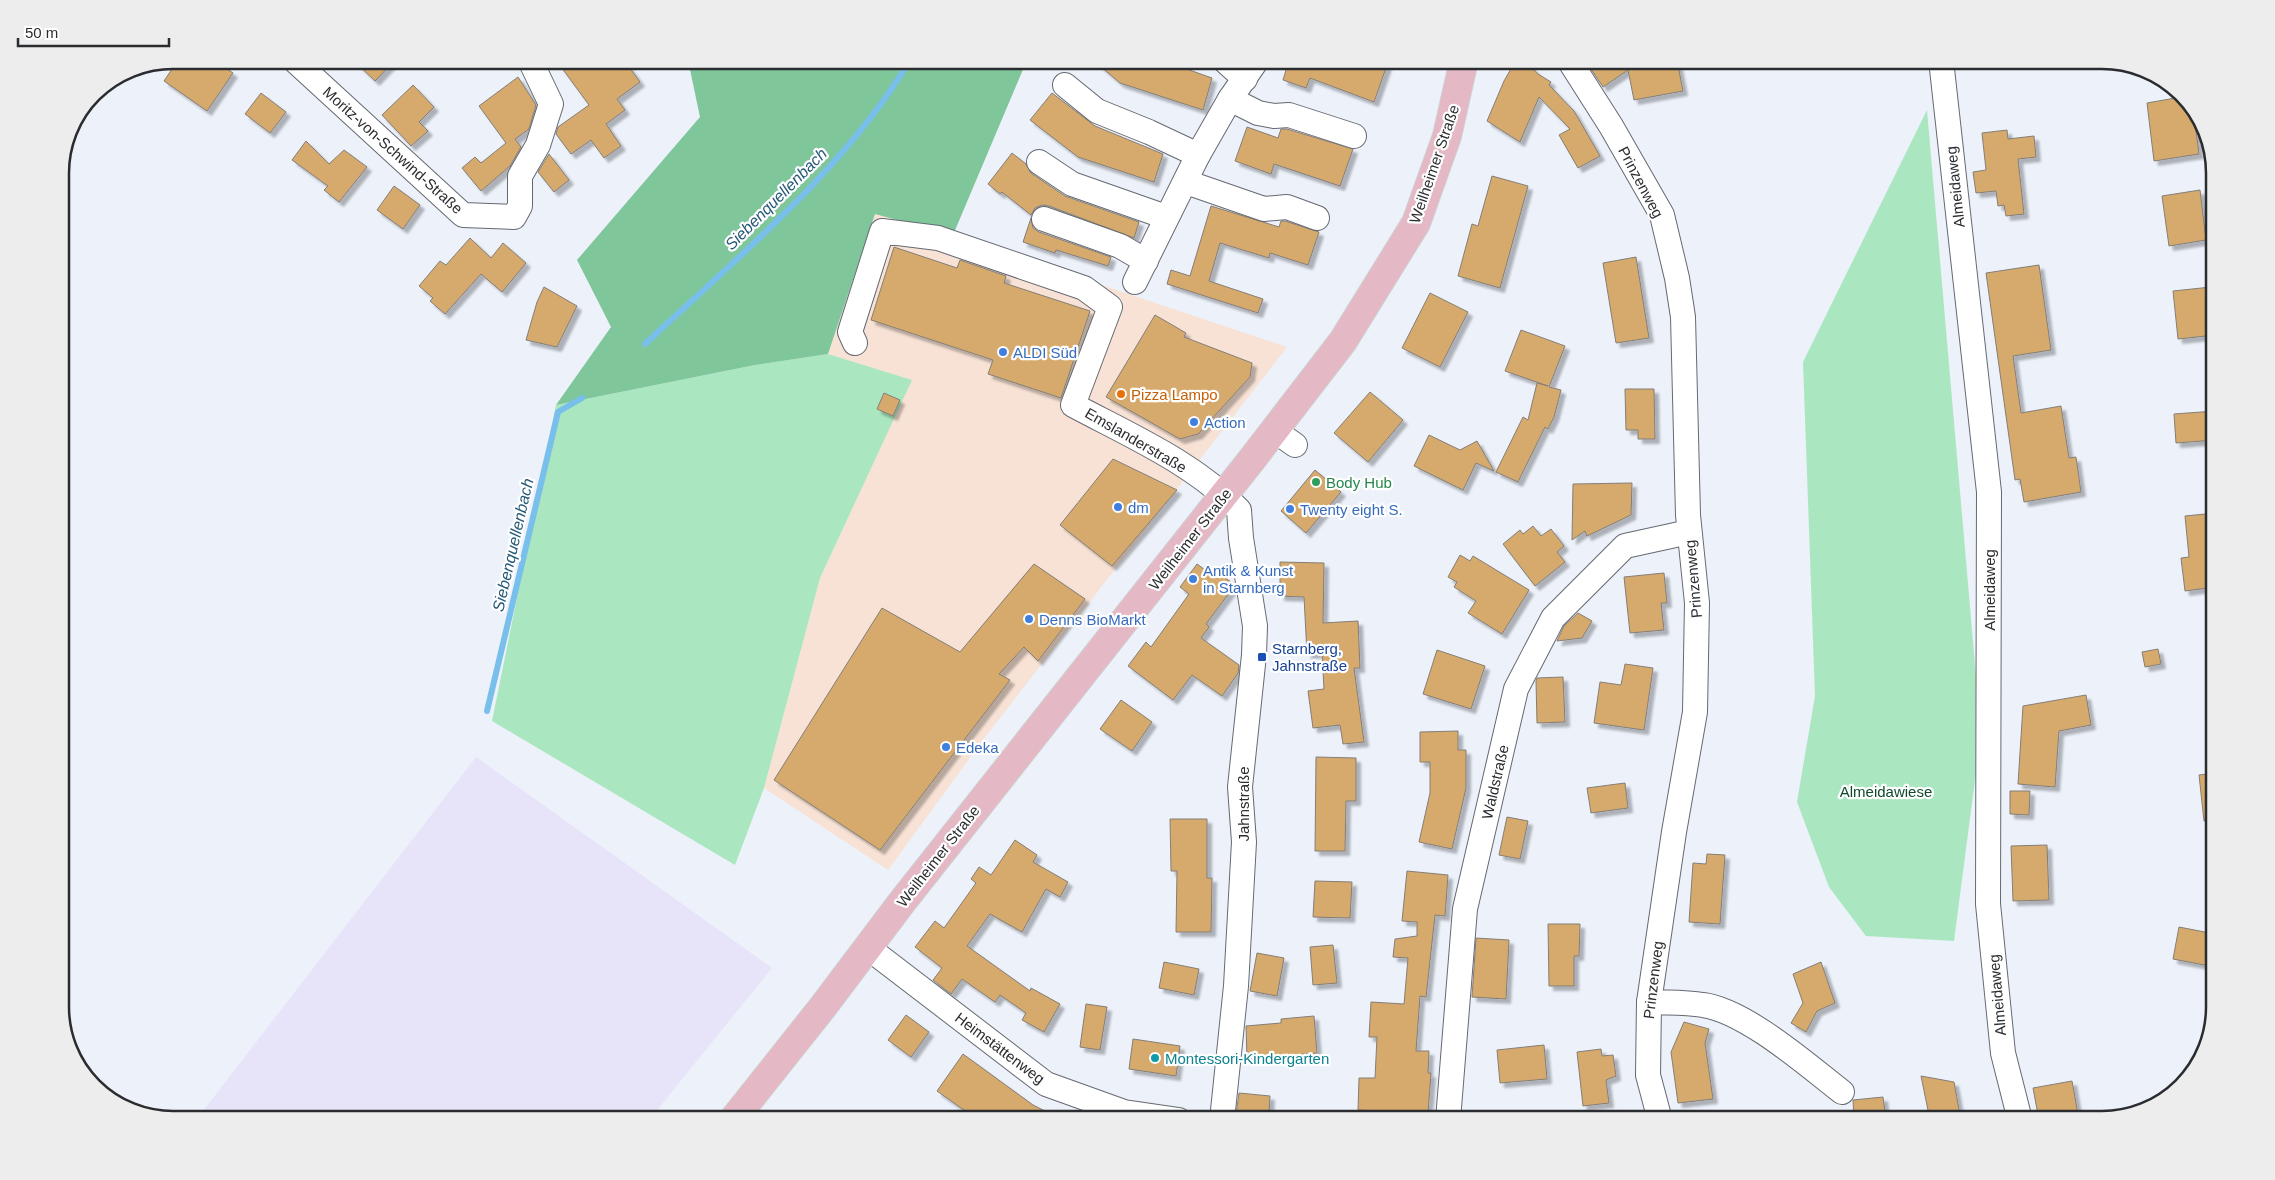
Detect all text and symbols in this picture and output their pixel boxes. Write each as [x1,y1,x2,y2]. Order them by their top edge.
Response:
scale bar [18,15,169,47]
text: 50 m [25,24,58,41]
street label: Moritz-von-Schwind-Straße [320,83,466,217]
street label: Weilheimer Straße [1406,103,1462,225]
street label: Prinzenweg [1615,143,1667,221]
water label: Siebenquellenbach [722,145,830,253]
street label: Almeidaweg [1942,145,1968,229]
place label: ALDI Süd [1013,344,1077,361]
marker: ALDI Süd [997,346,1009,358]
place label: Pizza Lampo [1131,386,1218,403]
marker: Pizza Lampo [1115,388,1127,400]
street label: Emslanderstraße [1082,404,1190,476]
place label: Action [1204,414,1246,431]
marker: Action [1188,416,1200,428]
place label: Body Hub [1326,474,1392,491]
marker: Body Hub [1310,476,1322,488]
water label: Siebenquellenbach [489,477,537,613]
street label: Weilheimer Straße [1145,485,1235,593]
place label: dm [1128,499,1149,516]
marker: dm [1112,501,1124,513]
place label: Twenty eight S. [1300,501,1403,518]
marker: Twenty eight S. [1284,503,1296,515]
street label: Prinzenweg [1681,539,1705,619]
street label: Almeidaweg [1981,549,1998,631]
place label: Antik & Kunst in Starnberg [1203,562,1294,596]
marker: Antik & Kunst in Starnberg [1187,573,1199,585]
place label: Denns BioMarkt [1039,611,1147,628]
marker: Denns BioMarkt [1023,613,1035,625]
place label: Starnberg, Jahnstraße [1272,640,1347,674]
marker: Starnberg, Jahnstraße [1256,651,1268,663]
place label: Edeka [956,739,999,756]
marker: Edeka [940,741,952,753]
street label: Waldstraße [1478,743,1512,821]
street label: Jahnstraße [1235,766,1252,842]
park label: Almeidawiese [1840,783,1932,800]
street label: Weilheimer Straße [893,802,983,910]
street label: Prinzenweg [1640,940,1666,1020]
street label: Almeidaweg [1985,954,2009,1036]
street label: Heimstättenweg [952,1009,1048,1087]
place label: Montessori-Kindergarten [1165,1050,1329,1067]
marker: Montessori-Kindergarten [1149,1052,1161,1064]

